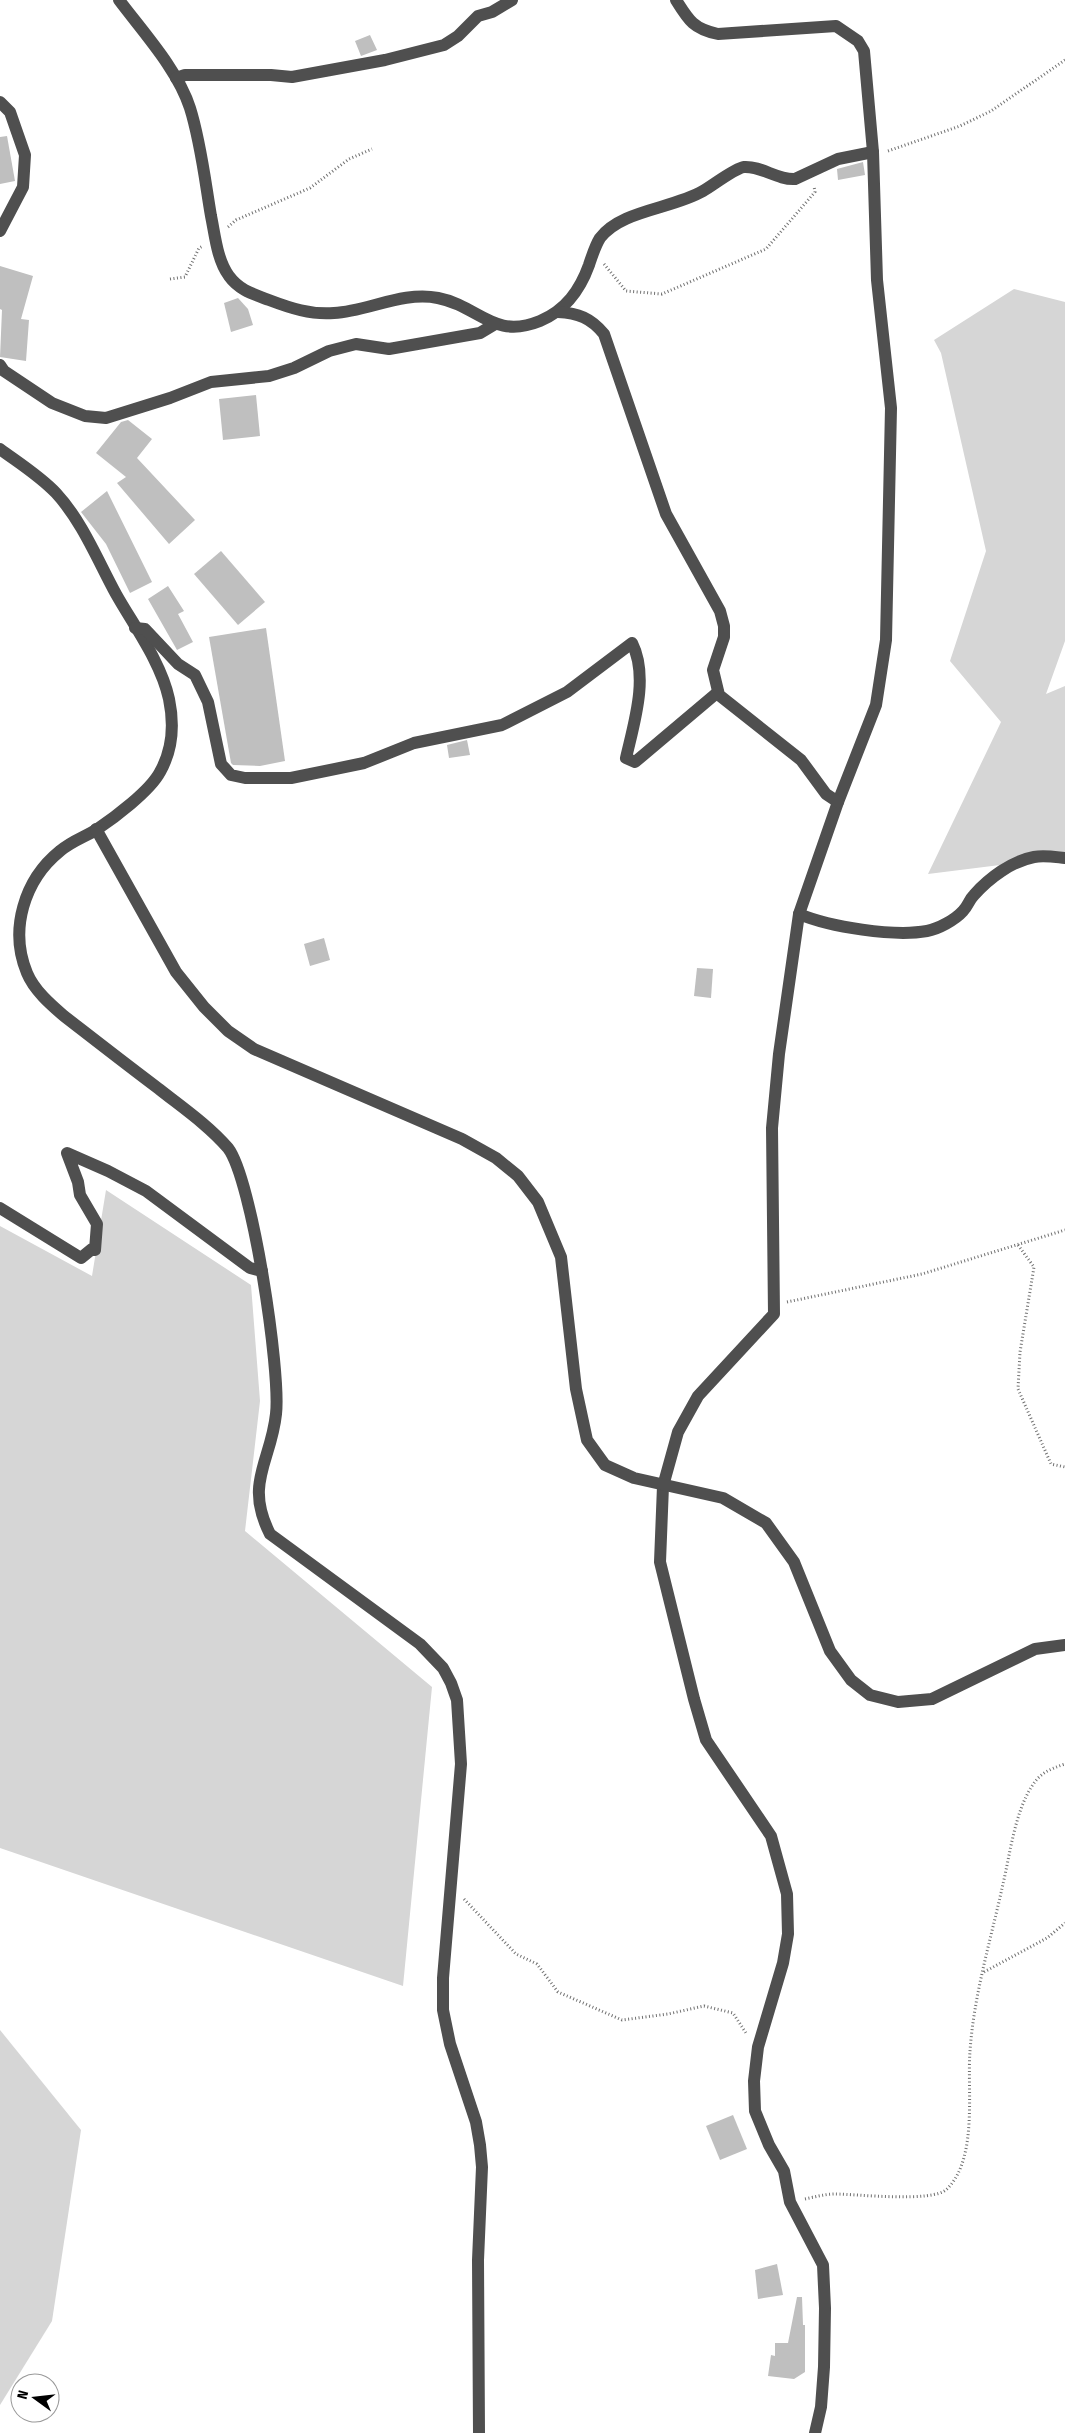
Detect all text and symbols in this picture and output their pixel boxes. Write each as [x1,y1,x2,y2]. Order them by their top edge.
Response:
north arrow [10,2373,60,2423]
text: N [14,2389,32,2401]

